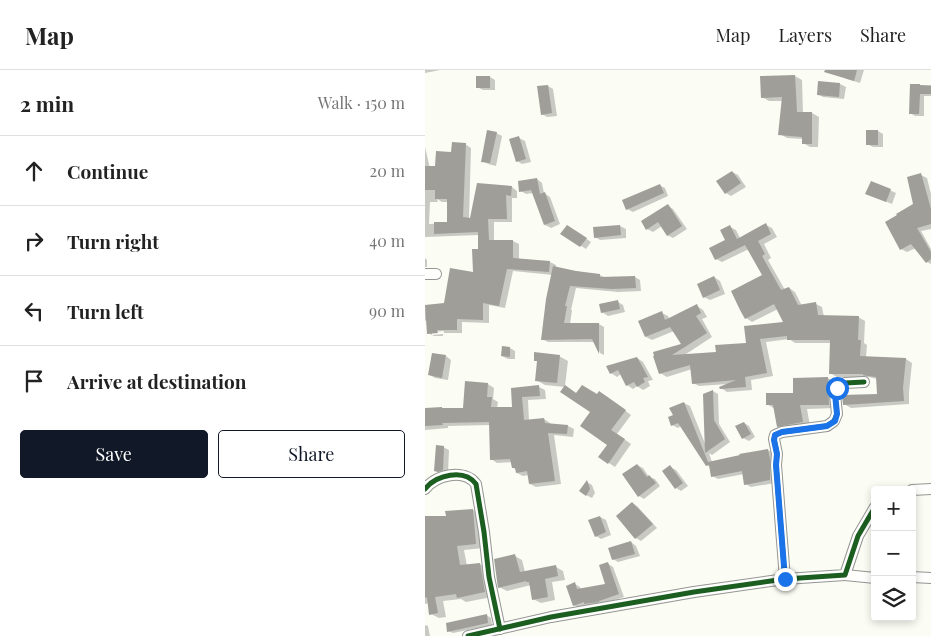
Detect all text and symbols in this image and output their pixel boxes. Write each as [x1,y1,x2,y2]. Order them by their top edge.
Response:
text: Map [25,19,74,51]
text: Map [715,23,750,47]
text: Layers [778,23,832,47]
text: Share [860,23,906,47]
text: 2 min [20,89,74,117]
text: Walk · 150 m [318,92,405,113]
icon: ahead [20,157,48,185]
text: Continue [67,158,148,184]
text: 20 m [370,160,405,181]
icon: right [20,227,48,255]
text: Turn right [67,228,159,254]
text: 40 m [369,230,405,251]
icon: left [20,297,48,325]
text: Turn left [67,298,144,324]
text: 90 m [369,300,405,321]
icon: arrive [20,367,48,395]
text: Arrive at destination [67,368,247,394]
route start [826,377,849,400]
button: Save [20,430,208,478]
button: Share [218,430,405,478]
map controls [871,486,916,621]
button: + [871,486,916,531]
button: − [871,531,916,576]
route end [774,568,797,591]
button: layers [871,576,916,621]

